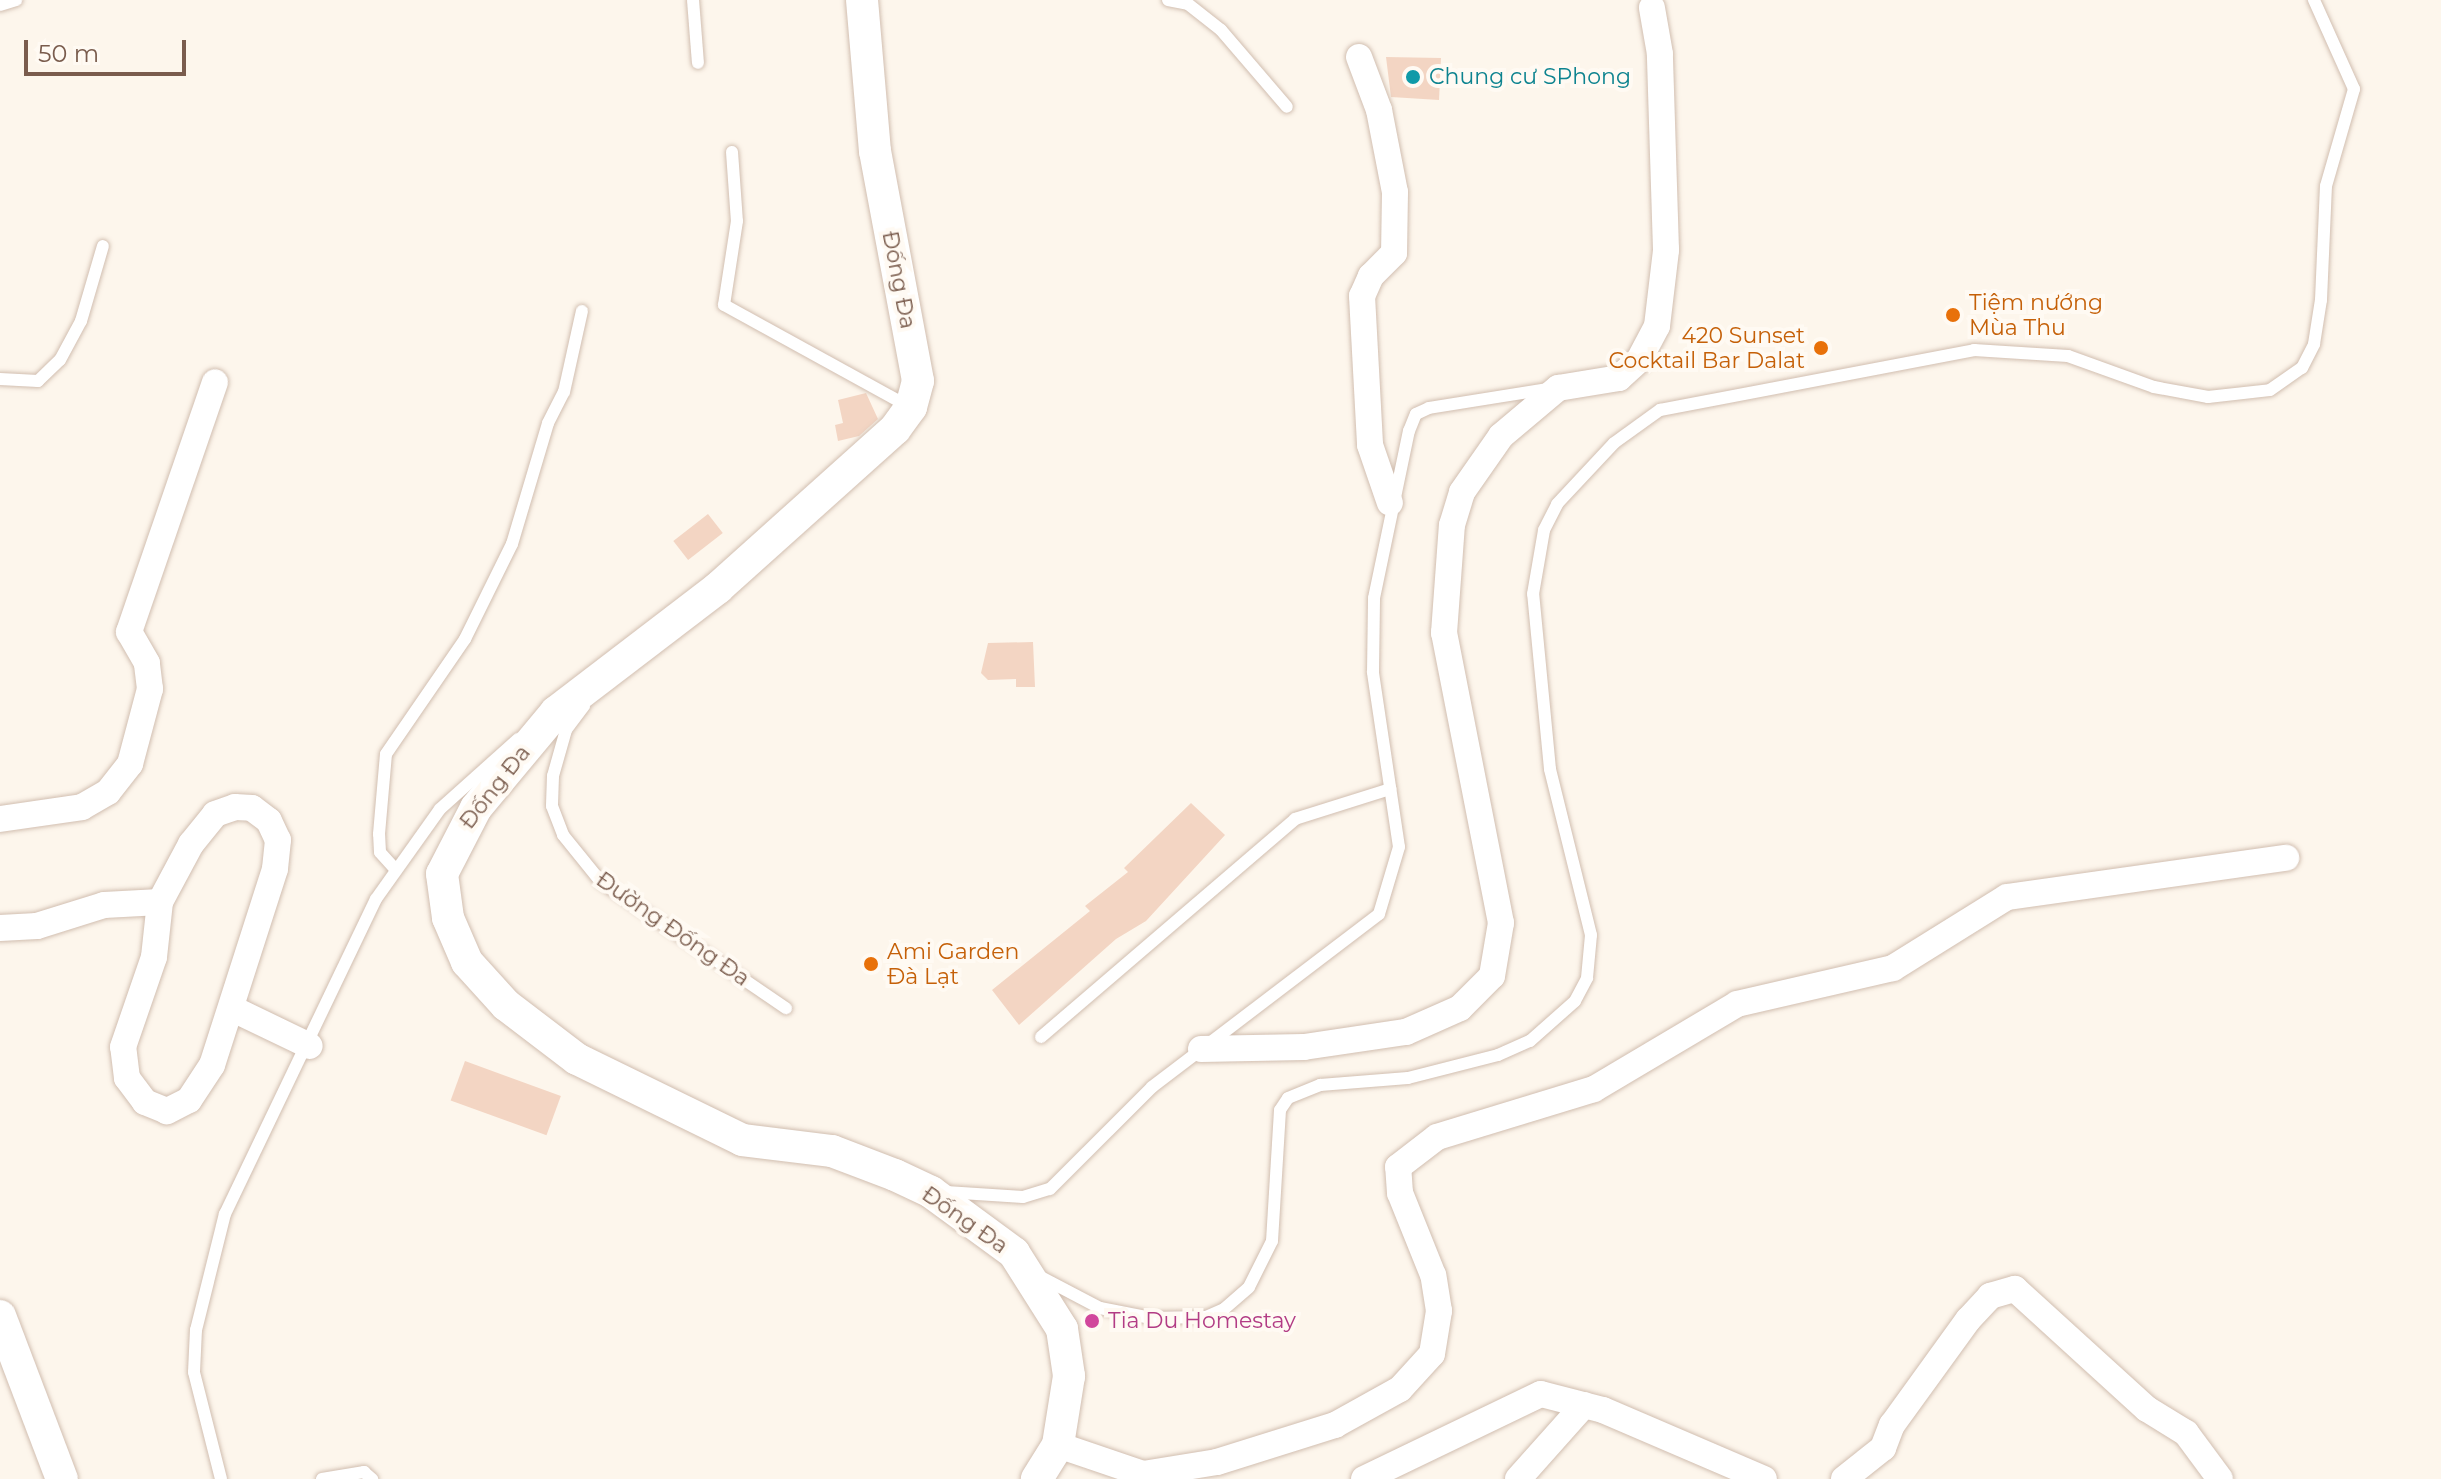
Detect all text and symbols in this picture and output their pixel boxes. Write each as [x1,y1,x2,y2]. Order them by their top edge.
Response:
scale bar [28,24,190,74]
text: 50 m [38,39,99,68]
place label: Chung cư SPhong [1429,64,1631,90]
marker: Chung cư SPhong [1404,68,1422,86]
street label: Đống Đa [877,229,921,331]
place label: Tiệm nướng Mùa Thu [1969,289,2103,340]
marker: Tiệm nướng Mùa Thu [1944,306,1962,324]
place label: 420 Sunset Cocktail Bar Dalat [1609,322,1805,374]
marker: 420 Sunset Cocktail Bar Dalat [1812,339,1830,357]
street label: Đống Đa [454,740,536,834]
street label: Đường Đống Đa [591,866,755,992]
place label: Ami Garden Đà Lạt [887,938,1019,990]
marker: Ami Garden Đà Lạt [862,955,880,973]
street label: Đống Đa [917,1181,1013,1259]
place label: Tia Du Homestay [1108,1308,1296,1334]
marker: Tia Du Homestay [1083,1312,1101,1330]

